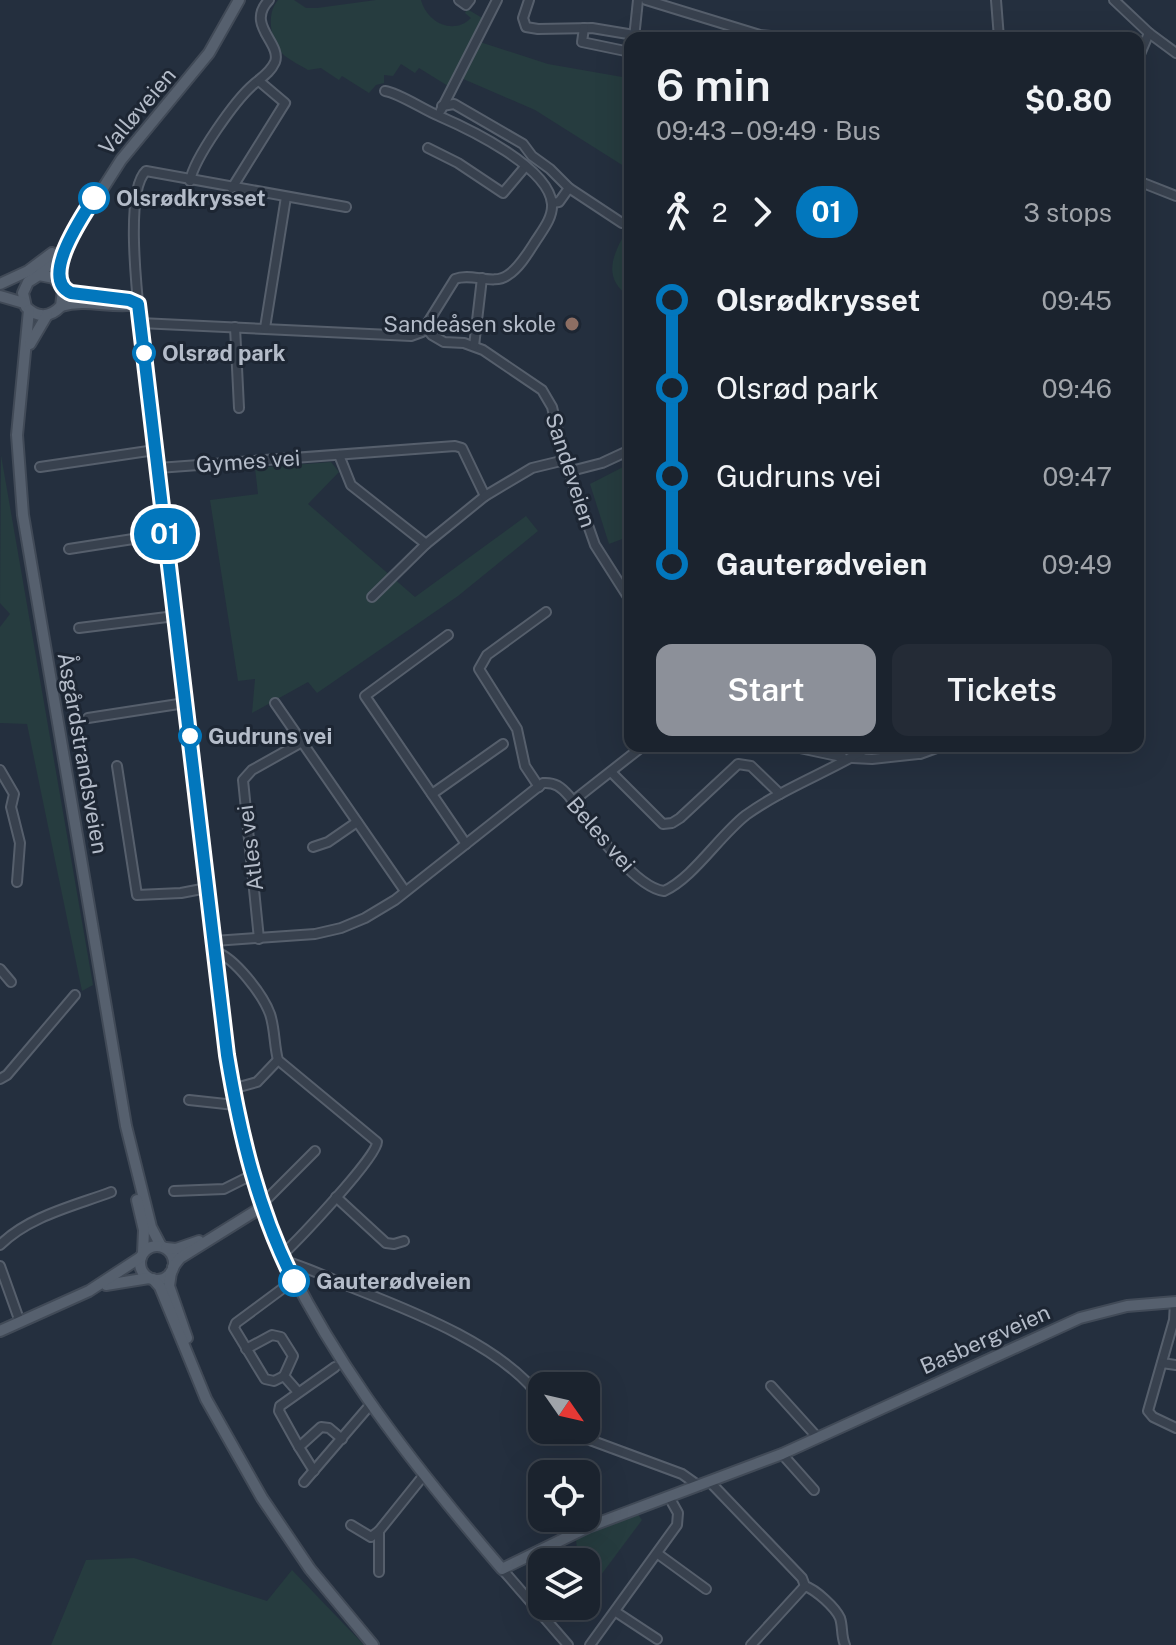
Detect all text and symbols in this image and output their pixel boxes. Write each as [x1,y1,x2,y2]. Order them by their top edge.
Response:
text: 6 min [656,59,771,111]
street label: Valløveien [93,62,181,160]
text: $0.80 [1025,82,1112,118]
text: 09:43 – 09:49 · Bus [656,115,881,146]
marker: Olsrødkrysset [79,183,109,213]
place label: Olsrødkrysset [116,185,266,211]
icon: walk [656,190,700,234]
icon: forward [740,190,784,234]
text: 01 [812,195,842,228]
text: 2 [712,197,728,228]
text: 3 stops [1023,197,1112,228]
text: Olsrødkrysset [716,282,920,318]
text: 09:45 [1042,285,1112,316]
place label: Sandeåsen skole [383,311,556,337]
marker: Sandeåsen skole [563,315,581,333]
place label: Olsrød park [162,340,286,366]
marker: Olsrød park [133,342,155,364]
text: Olsrød park [716,370,879,406]
text: 09:46 [1042,373,1112,404]
street label: Sandeveien [540,409,602,531]
street label: Gymes vei [195,444,301,478]
text: Gudruns vei [716,458,881,494]
text: 09:47 [1042,461,1112,492]
line badge: 01 [129,508,201,560]
text: 01 [150,517,180,550]
text: Gauterødveien [716,546,927,582]
text: 09:49 [1042,549,1112,580]
button: Start [656,644,876,736]
button: Tickets [892,644,1112,736]
street label: Åsgårdstrandsveien [52,650,115,856]
place label: Gudruns vei [208,723,332,749]
marker: Gudruns vei [179,725,201,747]
street label: Beles vei [561,791,641,877]
street label: Atles vei [232,803,268,893]
marker: Gauterødveien [279,1266,309,1296]
place label: Gauterødveien [316,1268,471,1294]
street label: Basbergveien [916,1299,1054,1379]
north arrow [528,1372,600,1444]
map controls [528,1372,600,1620]
button: locate [528,1460,600,1532]
button: layers [528,1548,600,1620]

